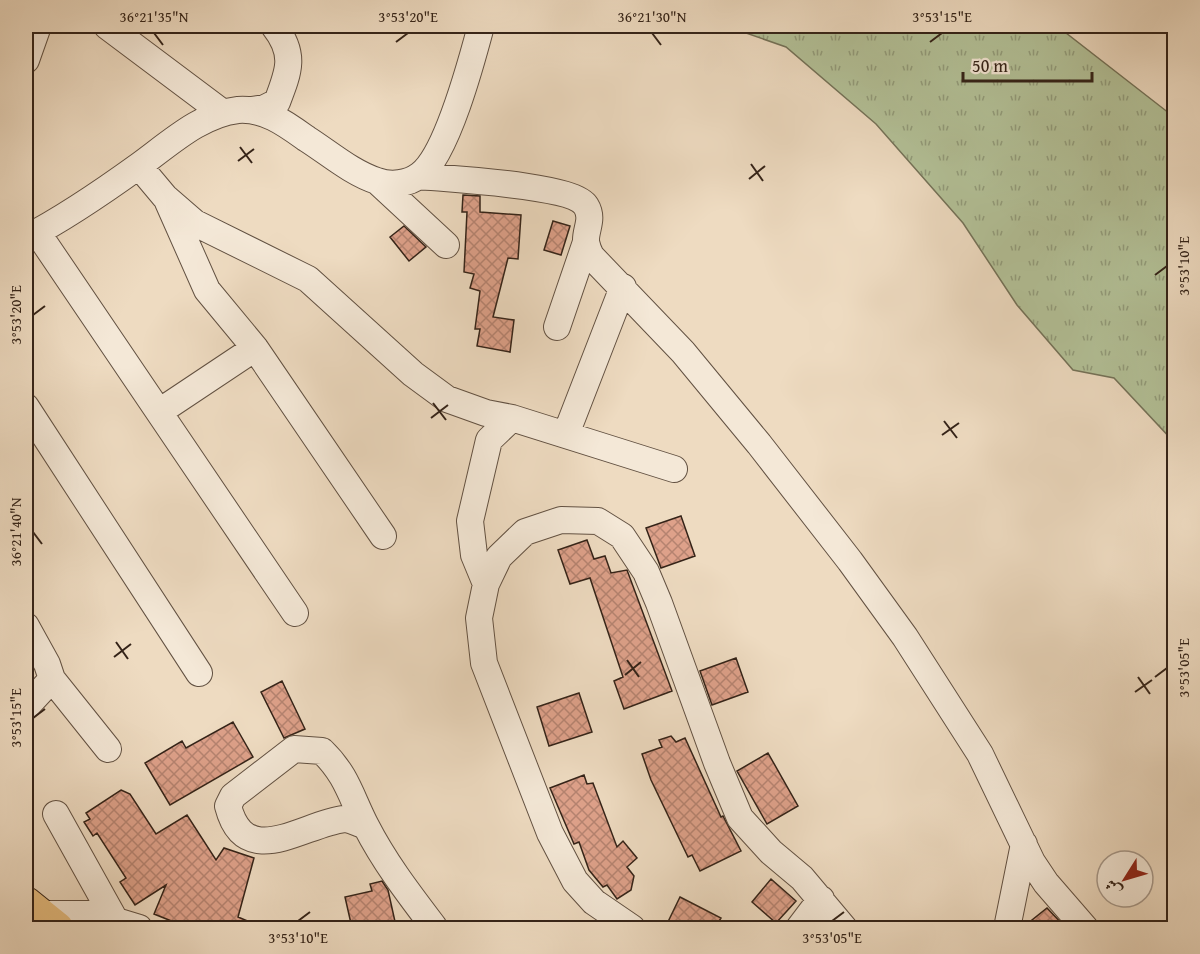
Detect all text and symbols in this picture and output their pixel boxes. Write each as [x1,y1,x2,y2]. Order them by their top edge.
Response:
text: 36°21'35"N [120,6,189,27]
text: 3°53'20"E [378,6,438,27]
text: 36°21'30"N [618,6,687,27]
text: 3°53'15"E [912,6,972,27]
scale bar [963,45,1092,83]
text: 50 m [972,52,1008,79]
text: 3°53'10"E [1173,236,1194,296]
text: 3°53'20"E [5,285,26,345]
text: 36°21'40"N [5,497,26,566]
text: 3°53'05"E [1173,638,1194,698]
text: 3°53'15"E [5,688,26,748]
north arrow [1095,849,1155,909]
text: ش [1099,874,1127,902]
text: 3°53'10"E [268,927,328,948]
text: 3°53'05"E [802,927,862,948]

